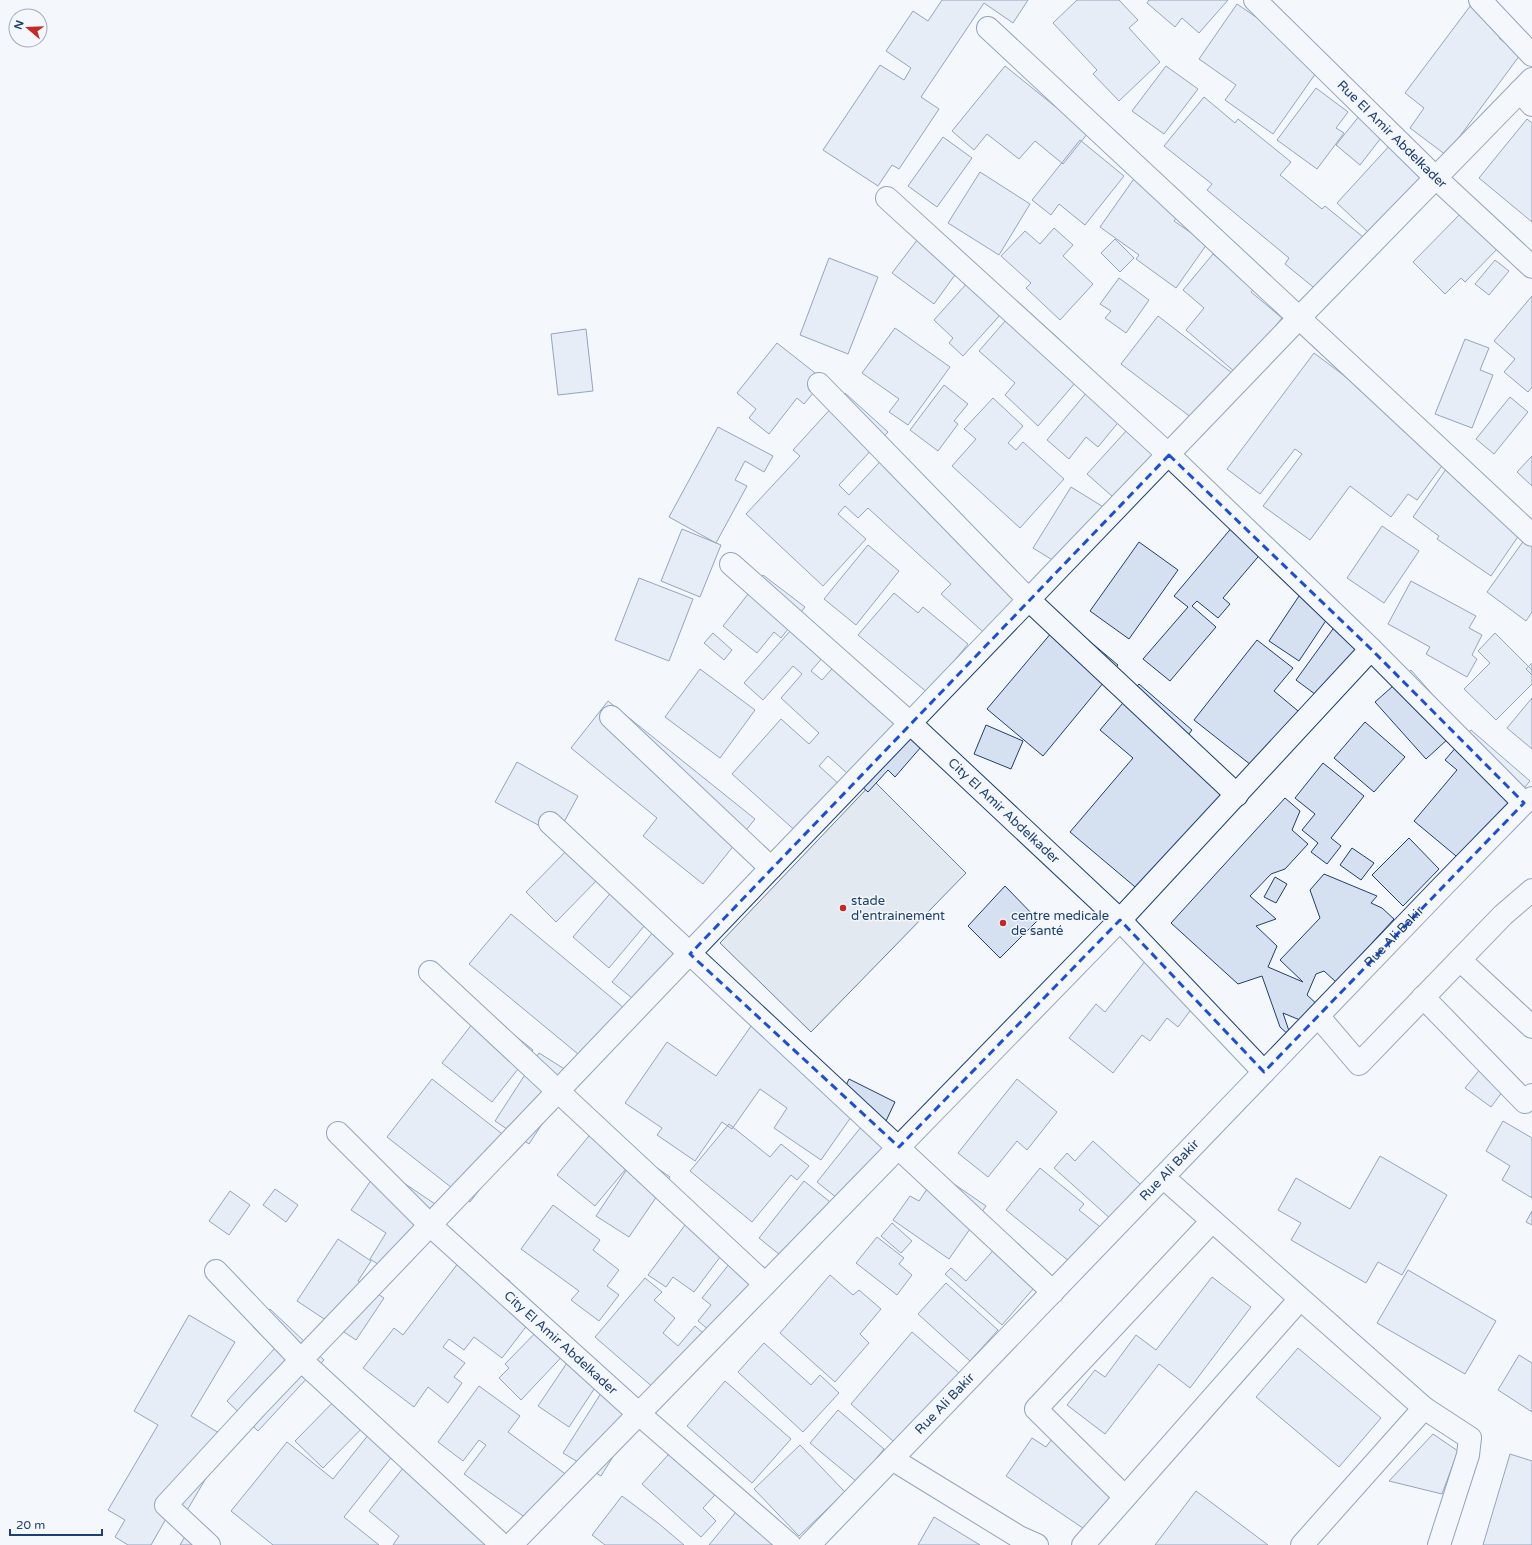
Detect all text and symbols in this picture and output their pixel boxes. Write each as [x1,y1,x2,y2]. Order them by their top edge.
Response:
north arrow [8,8,48,48]
text: N [11,19,27,31]
street label: Rue El Amir Abdelkader [1334,77,1450,192]
street label: City El Amir Abdelkader [945,755,1063,867]
place label: stade d'entrainement [851,893,945,924]
marker: stade d'entrainement [838,903,848,913]
street label: Rue Ali Bakir [1361,903,1427,971]
place label: centre medicale de santé [1011,908,1109,939]
marker: centre medicale de santé [998,918,1008,928]
street label: Rue Ali Bakir [1136,1136,1203,1204]
street label: City El Amir Abdelkader [501,1288,620,1398]
street label: Rue Ali Bakir [912,1370,978,1438]
scale bar [10,1511,102,1537]
text: 20 m [16,1518,45,1532]

